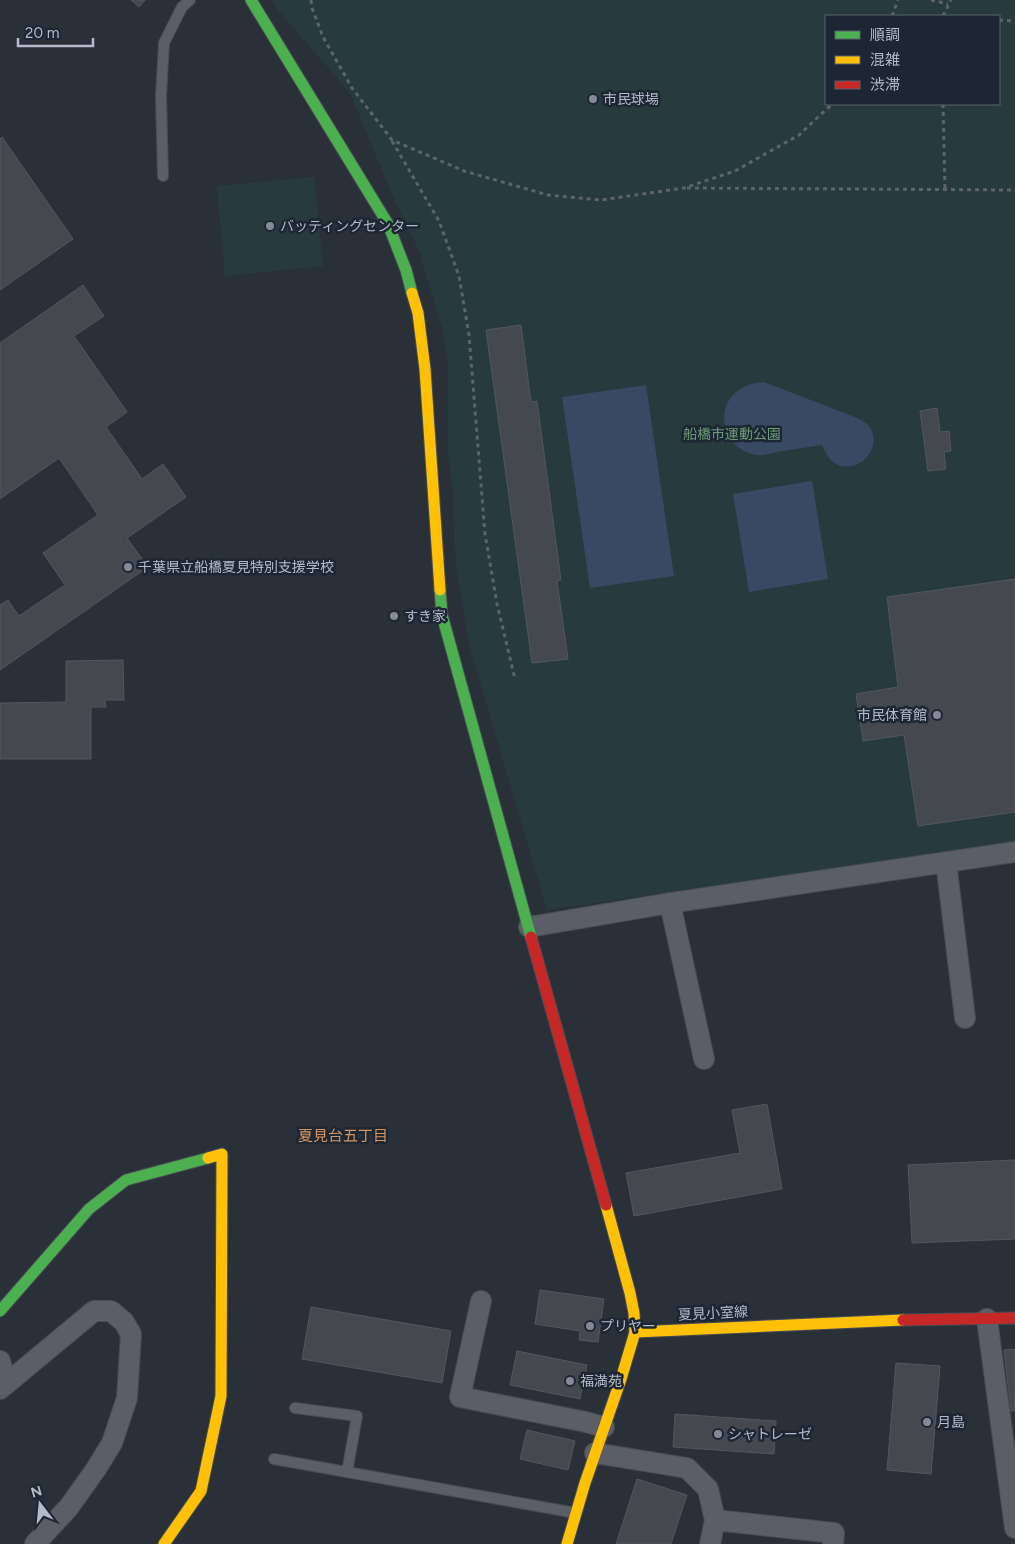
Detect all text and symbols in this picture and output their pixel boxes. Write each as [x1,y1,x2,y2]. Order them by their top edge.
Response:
scale bar [18,15,92,47]
legend [825,15,1000,105]
text: 20 m [25,24,59,42]
text: 順調 [870,26,900,44]
text: 混雑 [870,51,900,69]
text: 渋滞 [870,76,900,94]
place label: 市民球場 [603,91,659,108]
marker: 市民球場 [587,93,599,105]
place label: バッティングセンター [280,218,419,235]
marker: バッティングセンター [264,220,276,232]
park label: 船橋市運動公園 [683,426,781,443]
place label: 千葉県立船橋夏見特別支援学校 [138,559,334,576]
marker: 千葉県立船橋夏見特別支援学校 [122,561,134,573]
place label: すき家 [404,608,446,625]
marker: すき家 [388,610,400,622]
place label: 市民体育館 [857,707,927,724]
marker: 市民体育館 [931,709,943,721]
district label: 夏見台五丁目 [298,1127,388,1145]
street label: 夏見小室線 [678,1303,748,1324]
place label: プリヤー [600,1318,656,1335]
marker: プリヤー [584,1320,596,1332]
place label: 福満苑 [580,1373,622,1390]
marker: 福満苑 [564,1375,576,1387]
place label: 月島 [937,1414,965,1431]
marker: 月島 [921,1416,933,1428]
place label: シャトレーゼ [728,1426,812,1443]
marker: シャトレーゼ [712,1428,724,1440]
north arrow [15,1479,65,1529]
text: N [29,1482,44,1502]

